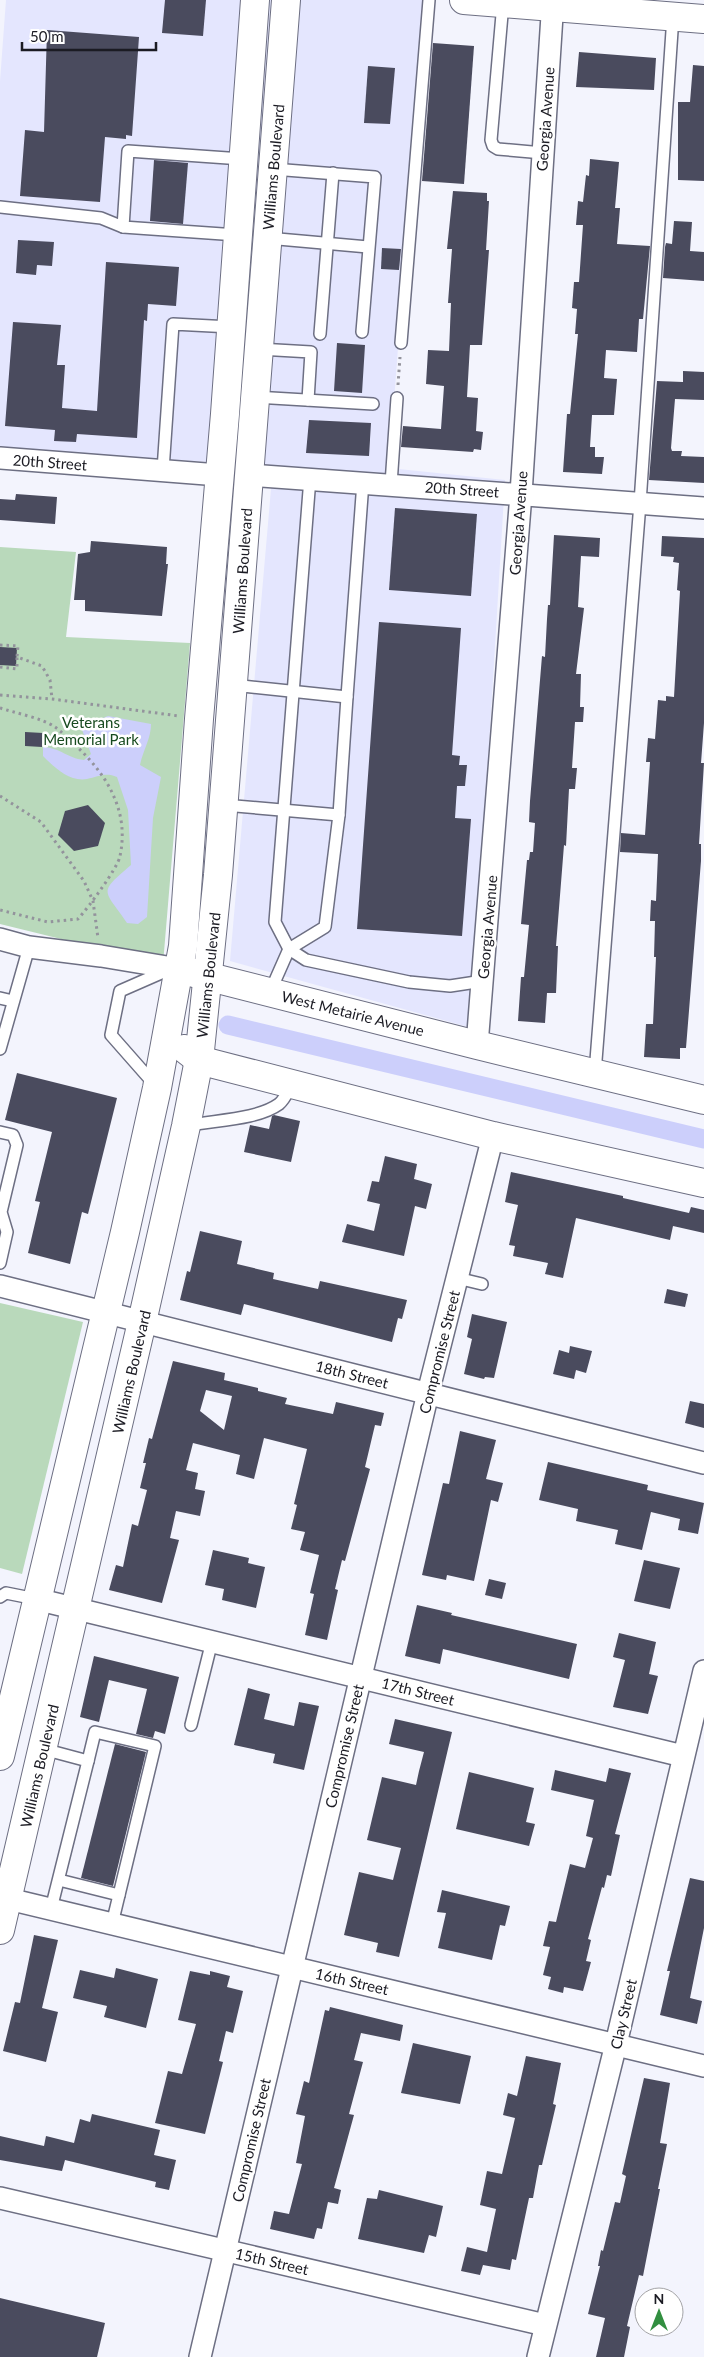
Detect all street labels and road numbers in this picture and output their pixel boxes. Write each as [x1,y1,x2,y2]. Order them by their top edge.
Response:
street label: Georgia Avenue [532,66,558,172]
street label: Williams Boulevard [259,103,287,231]
street label: 20th Street [12,450,88,474]
street label: Georgia Avenue [505,470,531,576]
street label: 20th Street [424,477,500,501]
street label: Williams Boulevard [229,507,255,635]
street label: Georgia Avenue [473,874,501,980]
street label: Williams Boulevard [192,911,224,1039]
street label: West Metairie Avenue [280,987,426,1039]
street label: Compromise Street [415,1288,463,1416]
street label: Williams Boulevard [108,1308,154,1436]
street label: 18th Street [314,1356,391,1392]
street label: 17th Street [380,1673,457,1709]
street label: Compromise Street [321,1682,367,1810]
street label: Williams Boulevard [16,1702,62,1830]
street label: 16th Street [314,1964,391,1998]
street label: Clay Street [606,1977,640,2051]
street label: Compromise Street [228,2076,274,2204]
street label: 15th Street [234,2244,311,2278]

